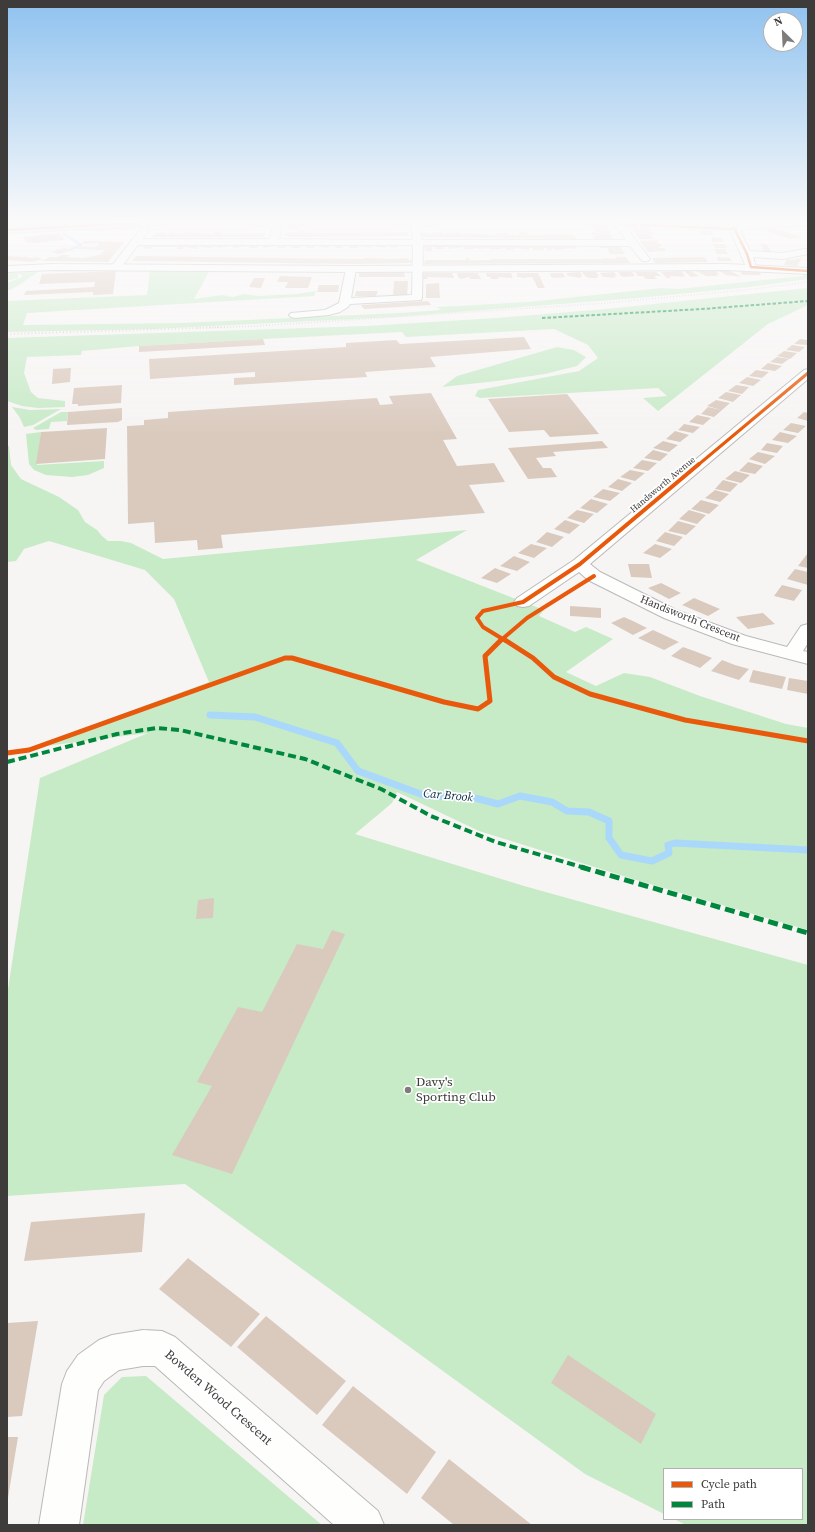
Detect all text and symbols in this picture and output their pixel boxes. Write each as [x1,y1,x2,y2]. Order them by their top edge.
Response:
north arrow [763,12,803,52]
text: N [772,13,785,30]
street label: Handsworth Avenue [628,455,698,515]
street label: Handsworth Crescent [638,593,742,645]
water label: Car Brook [423,787,473,805]
place label: Davy's Sporting Club [416,1075,496,1106]
marker: Davy's Sporting Club [403,1085,413,1095]
street label: Bowden Wood Crescent [161,1347,275,1449]
legend [663,1468,803,1520]
text: Cycle path [701,1476,757,1492]
text: Path [701,1496,725,1512]

